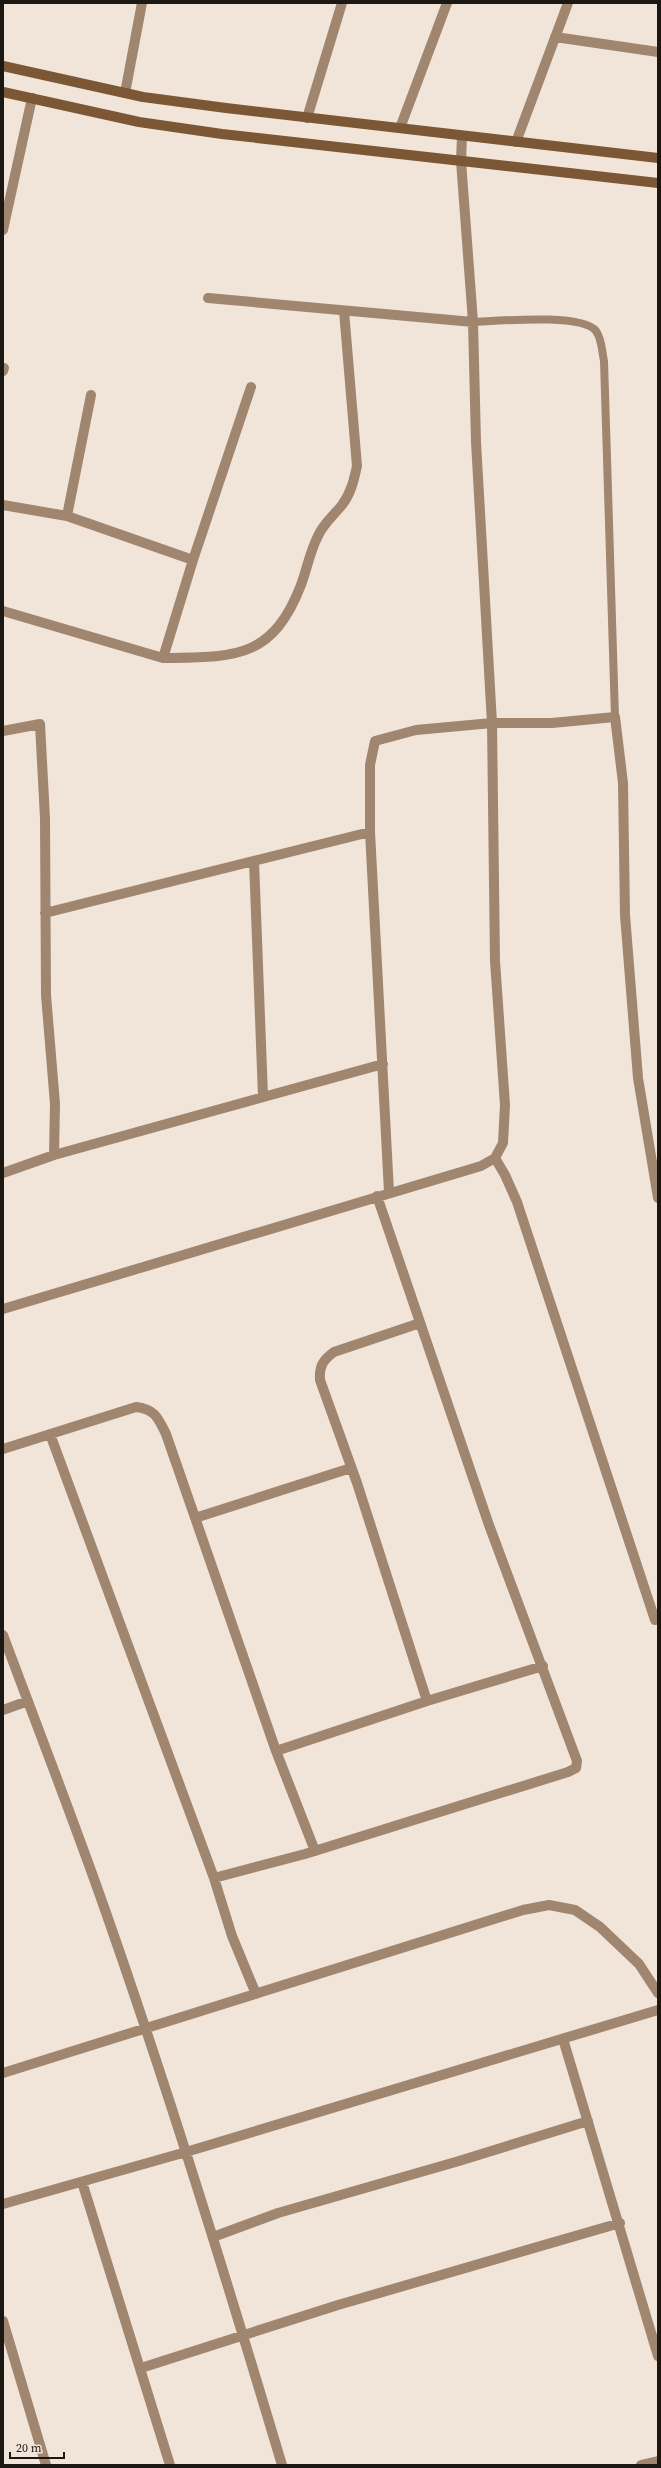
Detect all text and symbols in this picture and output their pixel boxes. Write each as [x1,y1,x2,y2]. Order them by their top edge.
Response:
scale bar [10,2434,64,2460]
text: 20 m [16,2440,42,2456]

